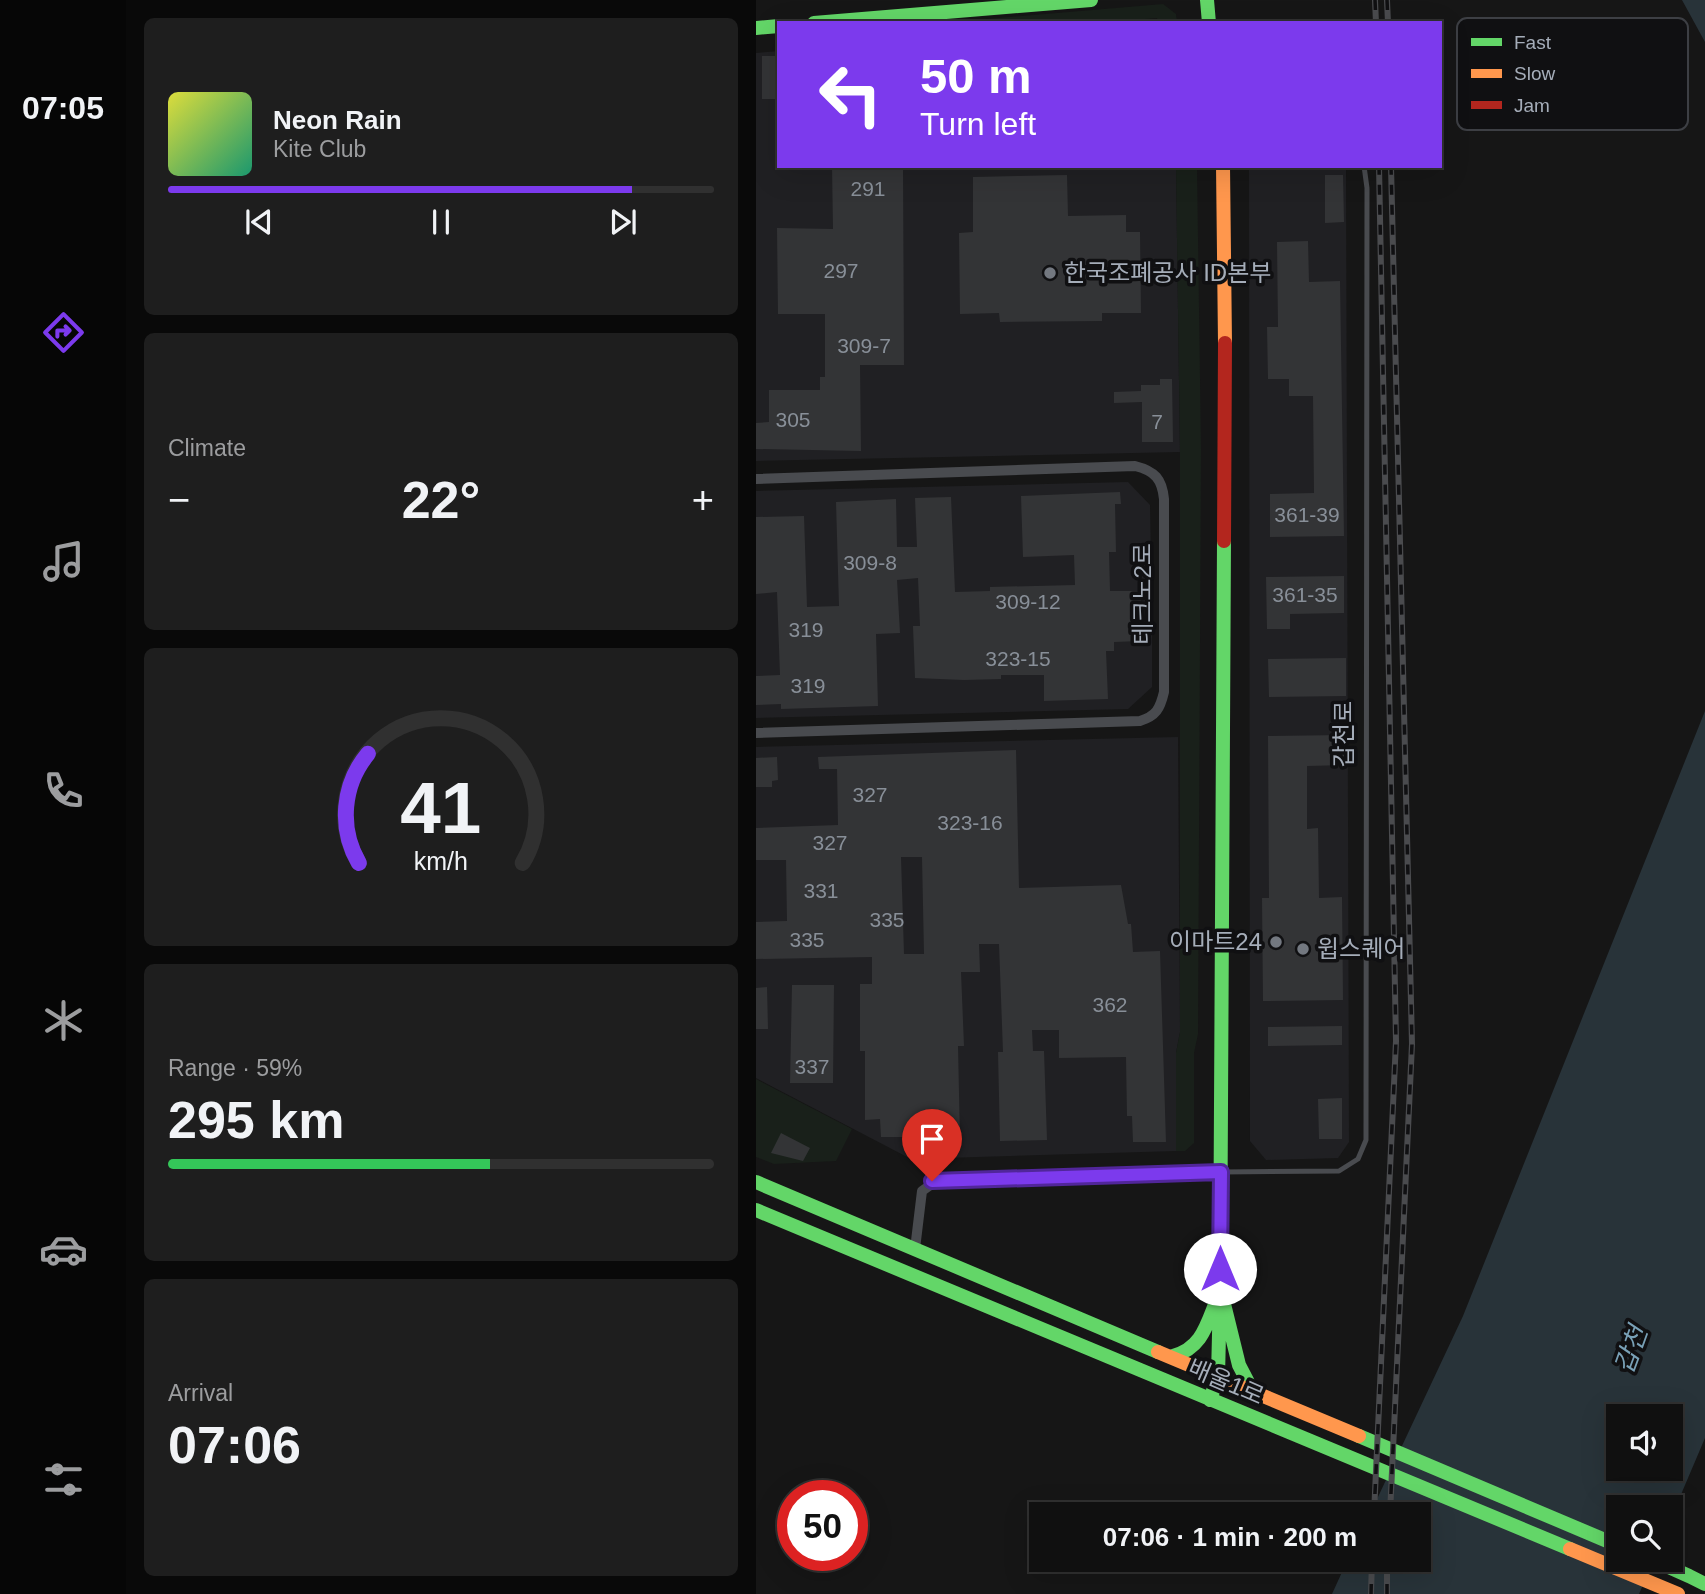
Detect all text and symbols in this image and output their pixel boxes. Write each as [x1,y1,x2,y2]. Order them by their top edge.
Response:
legend [1457,18,1688,130]
text: Fast [1514,32,1552,53]
icon: left [805,49,896,140]
text: 50 m [920,49,1032,103]
text: Slow [1514,63,1555,84]
text: 07:05 [22,90,104,126]
text: Jam [1514,95,1550,116]
text: Neon Rain [273,105,402,135]
text: Turn left [920,106,1036,142]
text: Kite Club [273,136,366,162]
house number: 291 [850,177,886,200]
icon: previous [240,203,278,241]
icon: pause [422,203,460,241]
icon: next [604,203,642,241]
house number: 297 [823,259,859,282]
place label: 한국조폐공사 ID본부 [1064,259,1271,286]
marker: 한국조폐공사 ID본부 [1042,265,1058,281]
icon: directions [39,308,88,357]
house number: 309-7 [837,334,891,357]
house number: 305 [775,408,811,431]
house number: 7 [1151,410,1163,433]
text: Climate [168,435,246,461]
text: 22° [402,471,480,529]
text: − [168,479,190,521]
text: + [692,479,714,521]
house number: 361-39 [1274,503,1340,526]
icon: music [39,537,88,586]
street label: 테크노2로 [1129,543,1156,645]
house number: 309-8 [843,551,897,574]
house number: 361-35 [1272,583,1338,606]
house number: 309-12 [995,590,1061,613]
house number: 319 [788,618,824,641]
house number: 323-15 [985,647,1051,670]
house number: 319 [790,674,826,697]
street label: 갑천로 [1330,701,1357,767]
icon: phone [39,766,88,815]
text: 41 [401,767,481,848]
house number: 327 [852,783,888,806]
house number: 323-16 [937,811,1003,834]
house number: 327 [812,831,848,854]
text: km/h [414,847,468,875]
house number: 331 [803,879,839,902]
house number: 335 [869,908,905,931]
house number: 335 [789,928,825,951]
place label: 이마트24 [1169,928,1262,955]
marker: 이마트24 [1268,934,1284,950]
place label: 윕스퀘어 [1317,935,1405,962]
marker: 윕스퀘어 [1295,941,1311,957]
house number: 362 [1092,993,1128,1016]
icon: climate [39,996,88,1045]
text: Range · 59% [168,1055,302,1081]
house number: 337 [794,1055,830,1078]
text: 295 km [168,1091,344,1149]
pin [902,1109,962,1181]
icon: arrive [913,1120,951,1158]
icon: car [39,1225,88,1274]
position arrow [1183,1232,1257,1306]
water label: 갑천 [1609,1319,1654,1378]
street label: 배울1로 [1184,1354,1268,1410]
text: Arrival [168,1380,233,1406]
map controls [1606,1404,1683,1572]
button: sound [1606,1404,1683,1481]
text: 07:06 [168,1416,301,1474]
icon: filters [39,1455,88,1504]
speed limit sign: 50 [777,1480,868,1571]
button: search [1606,1495,1683,1572]
text: 07:06 · 1 min · 200 m [1103,1522,1357,1552]

